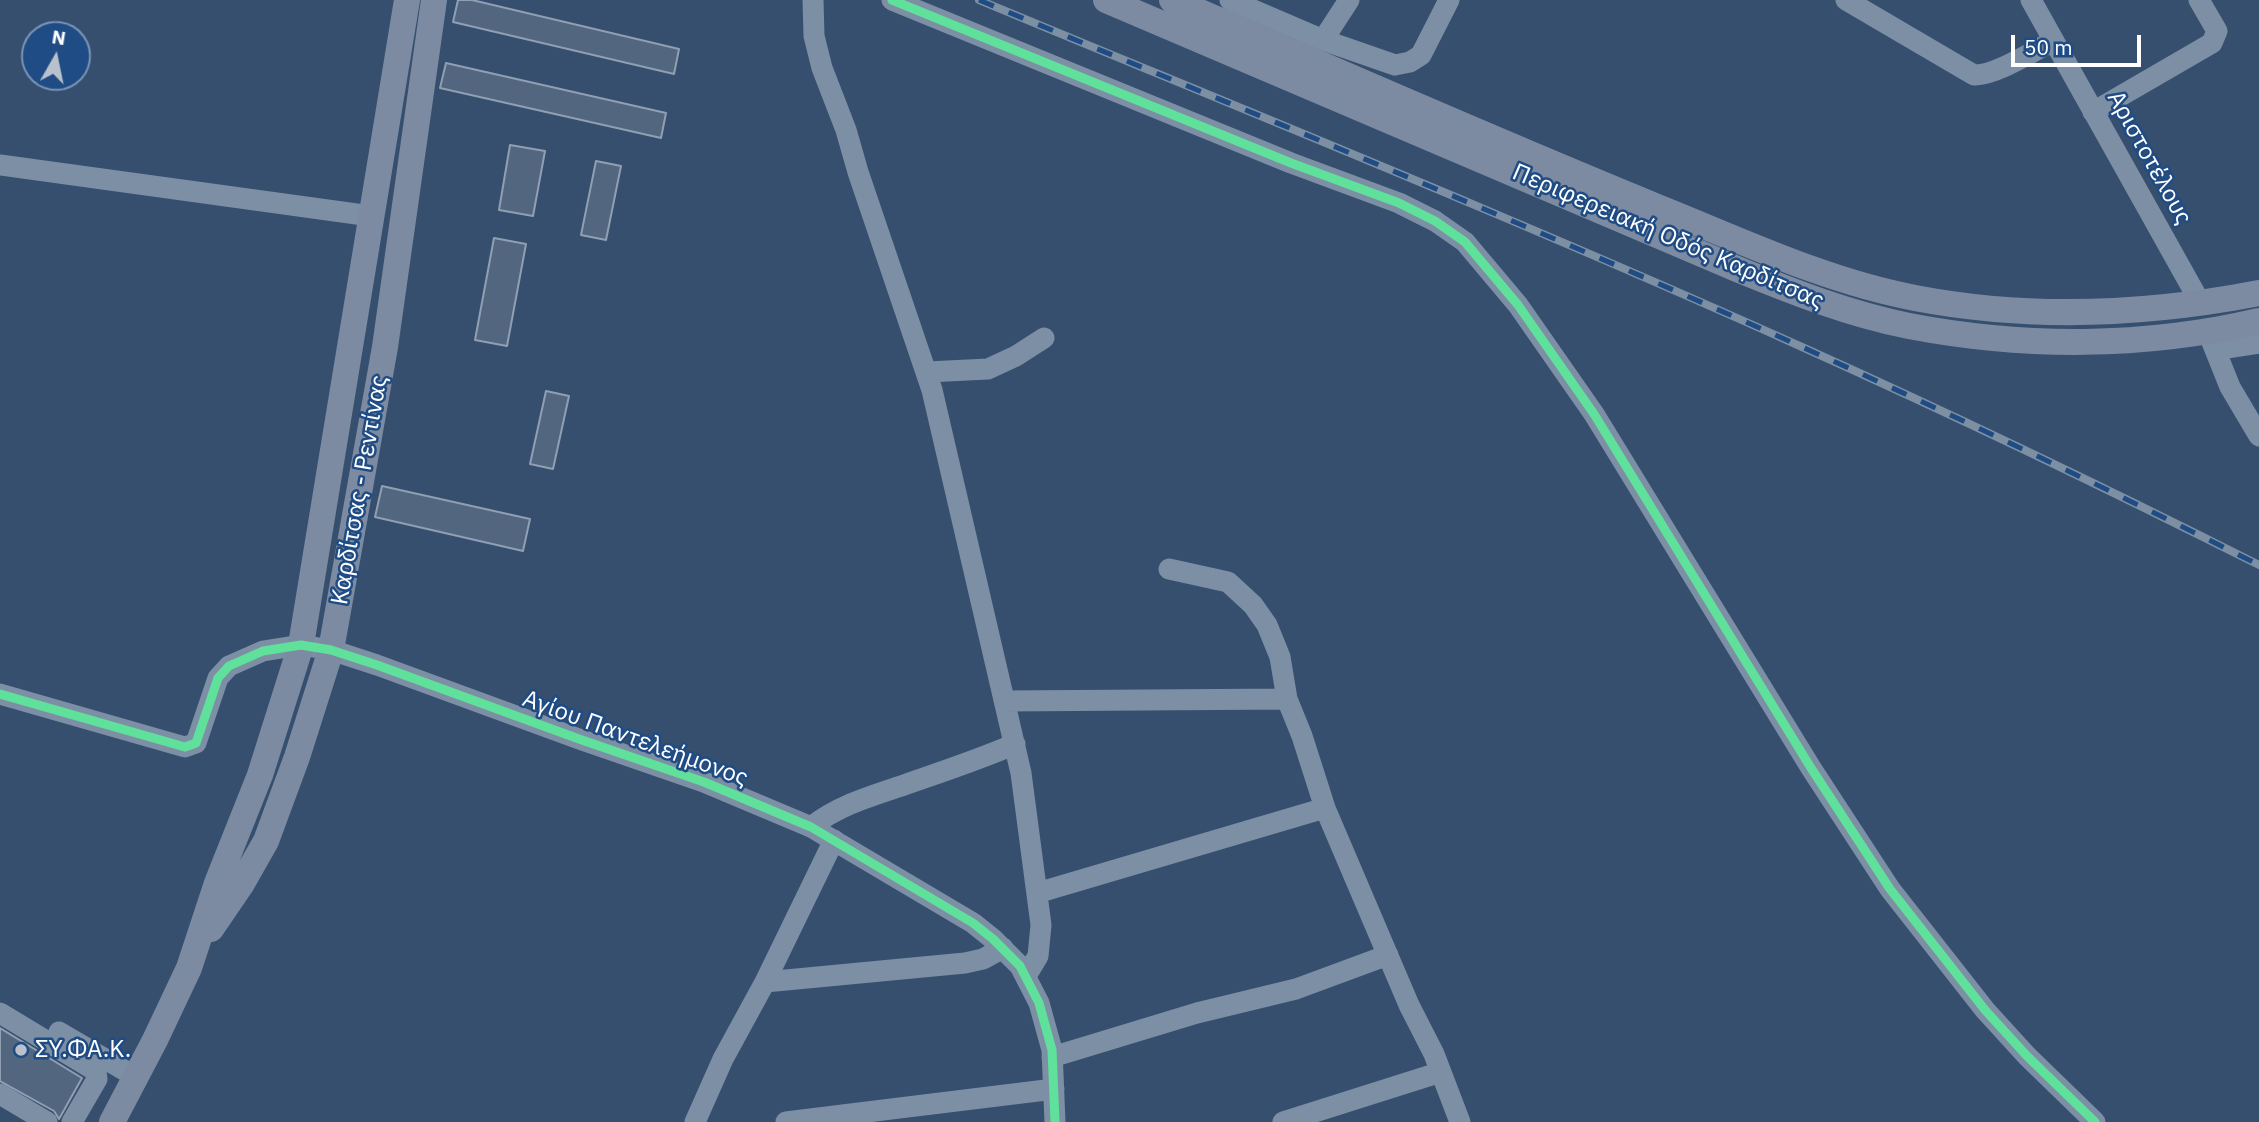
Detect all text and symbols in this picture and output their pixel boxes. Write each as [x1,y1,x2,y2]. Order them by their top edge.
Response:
north arrow [21,21,91,91]
scale bar [2014,21,2144,65]
text: N [50,24,68,50]
text: 50 m [2024,33,2073,61]
street label: Αριστοτέλους [2100,86,2198,230]
street label: Περιφερειακή Οδός Καρδίτσας [1508,158,1828,316]
street label: Καρδίτσας - Ρεντίνας [326,373,394,607]
street label: Αγίου Παντελεήμονος [518,685,752,793]
place label: ΣΥ.ΦΑ.Κ. [35,1036,131,1064]
marker: ΣΥ.ΦΑ.Κ. [13,1042,29,1058]

